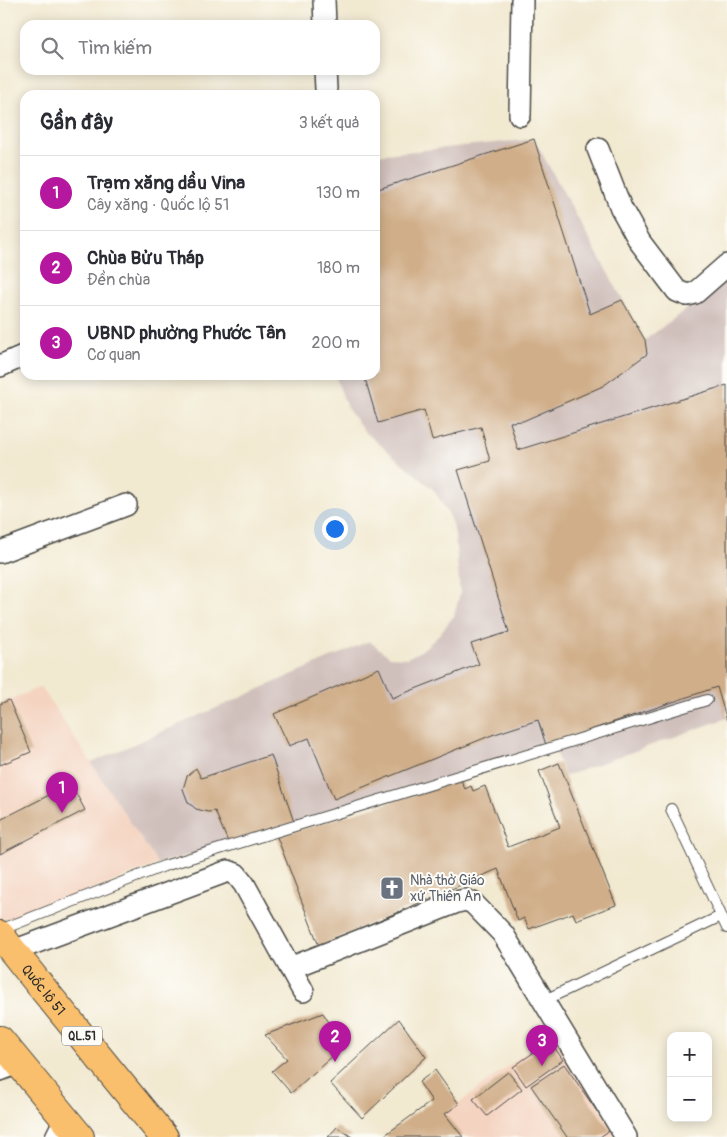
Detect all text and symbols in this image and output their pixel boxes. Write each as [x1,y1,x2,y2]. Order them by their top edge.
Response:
search box [20,20,380,75]
icon: search [38,34,66,62]
text: Tìm kiếm [78,36,152,60]
text: Gần đây [40,109,113,136]
text: 3 kết quả [299,113,360,133]
text: Trạm xăng dầu Vina [87,171,245,195]
text: 1 [53,183,59,203]
text: 130 m [316,183,360,203]
text: Cây xăng · Quốc lộ 51 [87,195,229,215]
text: Chùa Bửu Tháp [87,246,204,270]
text: 2 [52,258,60,278]
text: 180 m [317,258,360,278]
text: Đền chùa [87,270,150,290]
text: UBND phường Phước Tân [87,321,286,345]
text: 3 [52,333,60,353]
text: 200 m [312,333,360,353]
text: Cơ quan [87,345,141,365]
your location [322,516,348,542]
pin: 1 [46,772,78,813]
place label: Nhà thờ Giáo xứ Thiên An [410,872,485,905]
church icon: Nhà thờ Giáo xứ Thiên An [379,875,405,901]
street label: Quốc lộ 51 [18,961,69,1019]
pin: 2 [319,1021,351,1062]
pin: 3 [526,1025,558,1066]
road number: QL.51 [62,1026,102,1046]
map controls [667,1032,712,1122]
button: + [667,1032,712,1077]
button: − [667,1077,712,1122]

